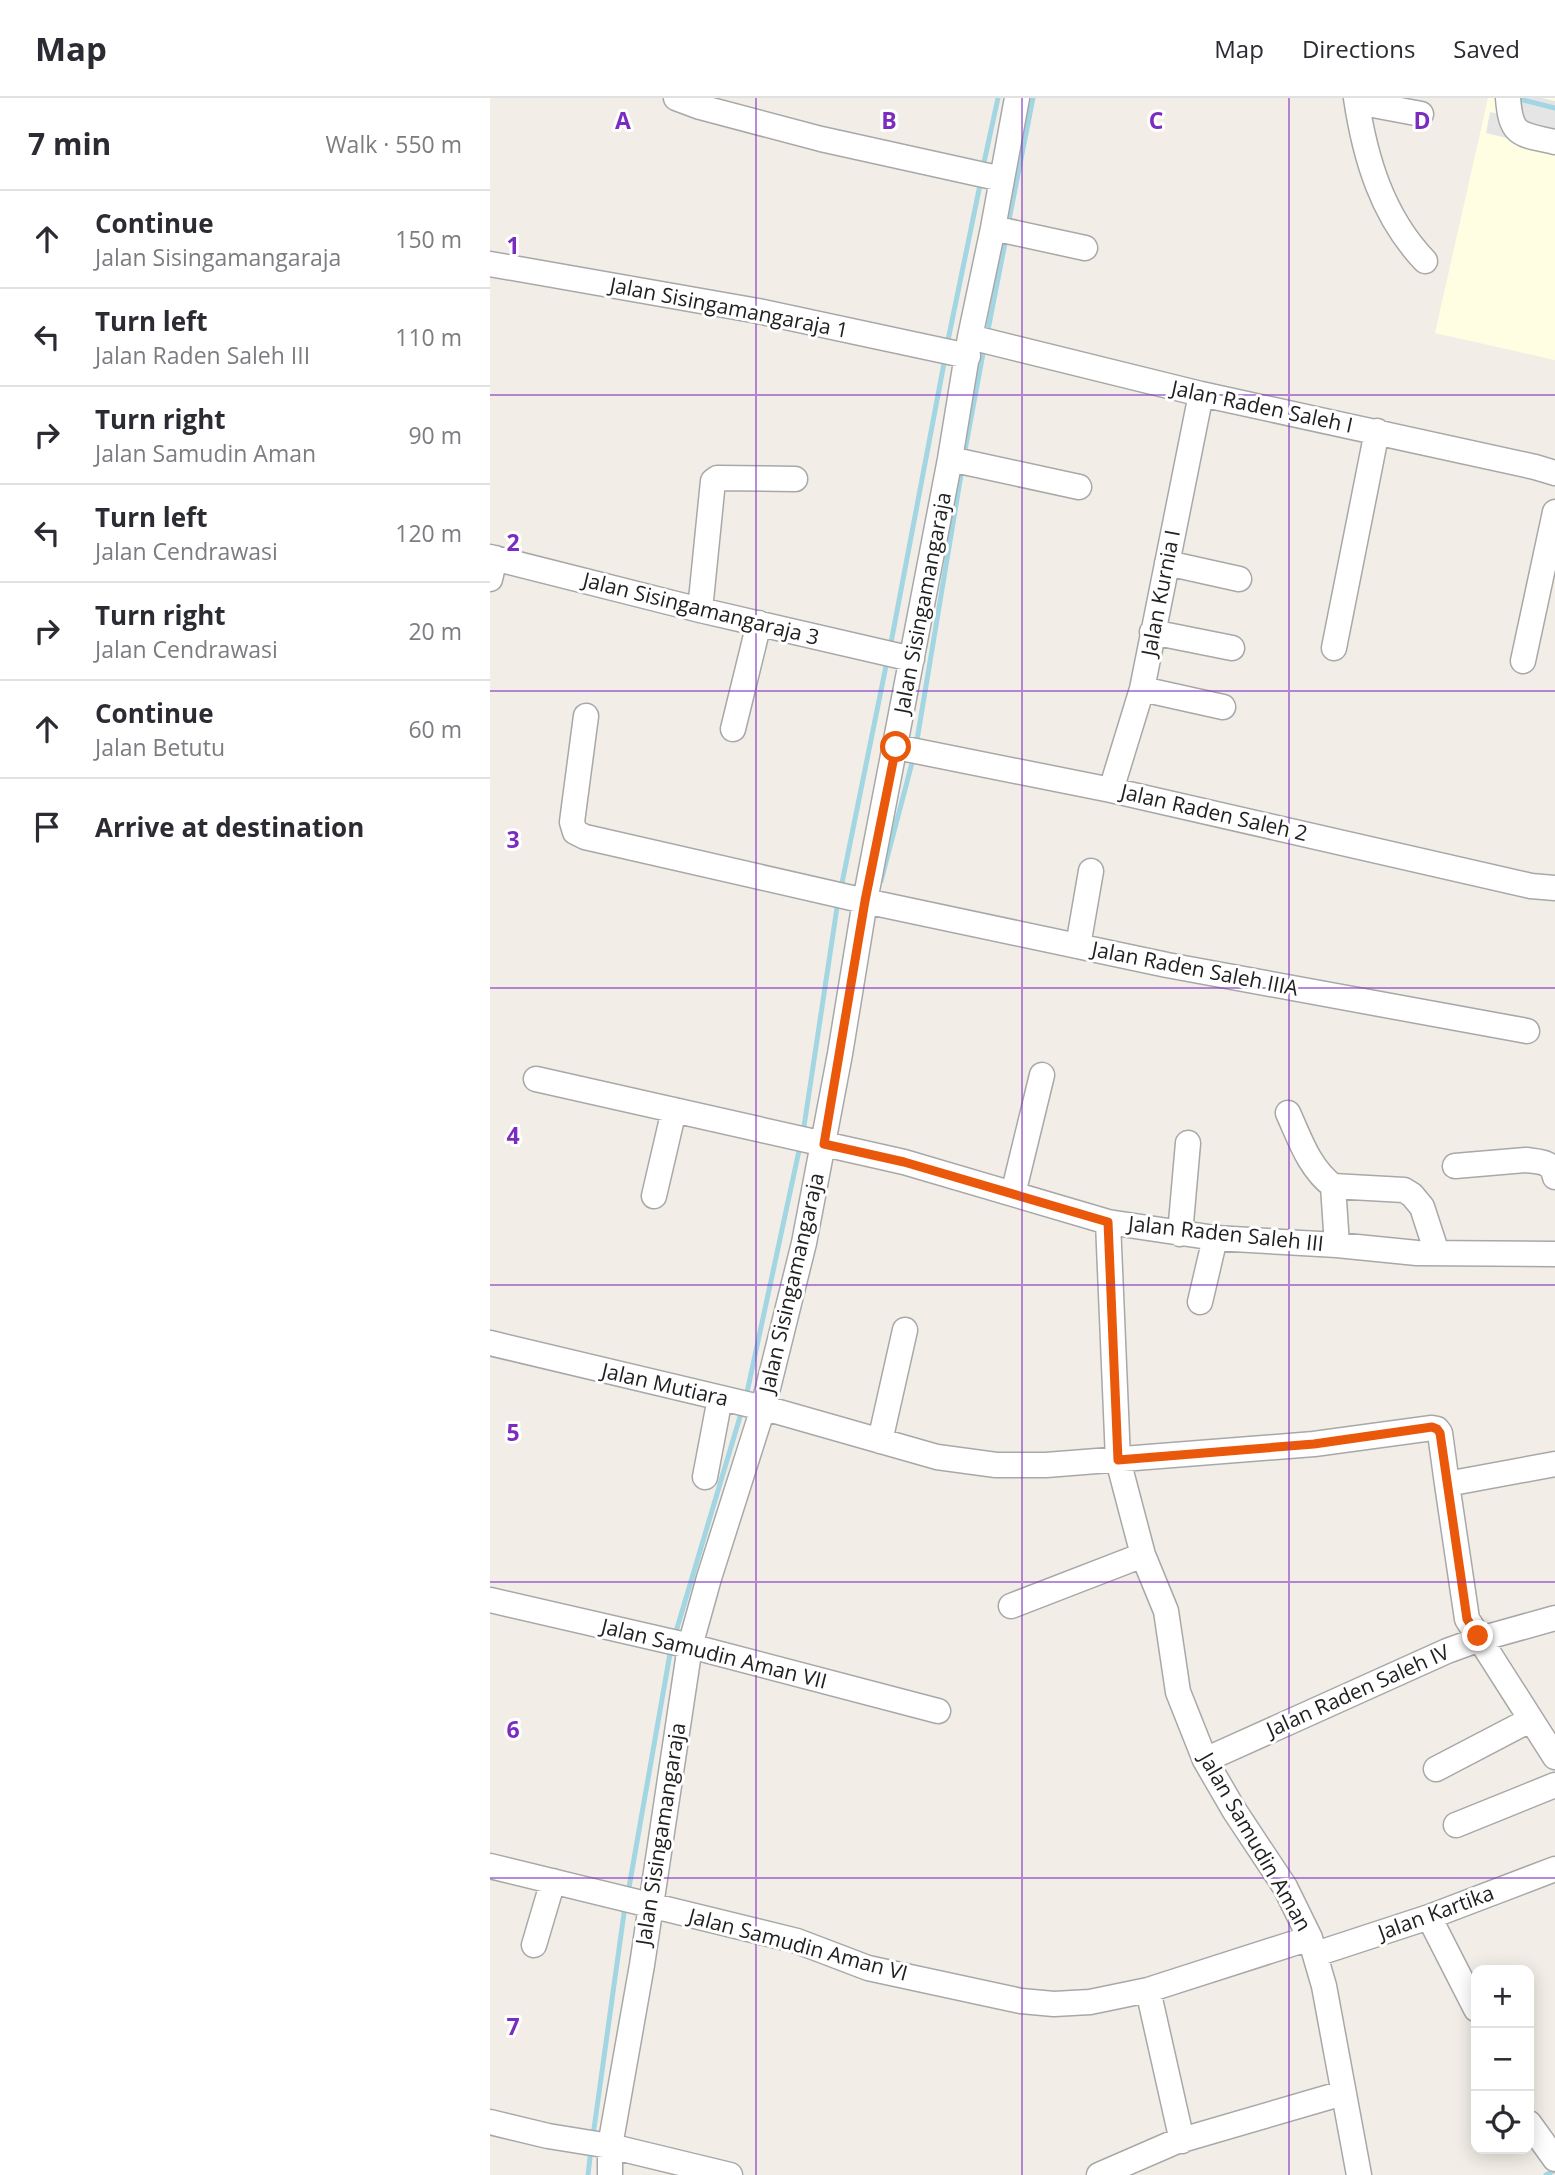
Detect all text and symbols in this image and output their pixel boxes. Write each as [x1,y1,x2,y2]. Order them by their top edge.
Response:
text: Map [35,26,107,71]
text: Map [1214,32,1264,65]
text: Directions [1302,32,1415,65]
text: Saved [1453,32,1520,65]
text: A [615,104,631,136]
text: B [881,104,897,136]
text: C [1149,104,1163,136]
text: D [1413,104,1431,136]
text: 7 min [28,123,111,164]
text: Walk · 550 m [325,128,462,160]
text: Continue [95,205,214,241]
icon: ahead [28,220,66,258]
text: 150 m [395,223,462,255]
text: 1 [506,229,520,261]
text: Jalan Sisingamangaraja [95,241,341,273]
street label: Jalan Sisingamangaraja 1 [606,270,851,344]
text: Turn left [95,303,207,339]
icon: left [28,318,66,356]
text: 110 m [395,321,462,353]
text: Jalan Raden Saleh III [95,339,310,371]
street label: Jalan Raden Saleh I [1167,373,1355,439]
text: Turn right [95,401,226,437]
icon: right [28,416,66,454]
text: 90 m [408,419,462,451]
text: Jalan Samudin Aman [95,437,316,469]
street label: Jalan Sisingamangaraja [886,490,957,718]
text: Turn left [95,499,207,535]
icon: left [28,514,66,552]
text: 120 m [395,517,462,549]
text: 2 [506,526,520,558]
street label: Jalan Kurnia I [1134,527,1186,660]
text: Jalan Cendrawasi [95,535,278,567]
street label: Jalan Sisingamangaraja 3 [578,565,822,651]
text: Turn right [95,597,226,633]
icon: right [28,612,66,650]
text: 20 m [408,615,462,647]
text: Jalan Cendrawasi [95,633,278,665]
text: Continue [95,695,214,731]
icon: ahead [28,710,66,748]
text: 60 m [408,713,462,745]
text: Jalan Betutu [95,731,225,763]
route start [880,731,911,762]
street label: Jalan Raden Saleh 2 [1116,776,1310,847]
icon: arrive [28,808,66,846]
text: Arrive at destination [95,809,364,845]
text: 3 [506,823,520,855]
street label: Jalan Raden Saleh IIIA [1088,934,1301,1002]
text: 4 [506,1119,520,1151]
street label: Jalan Sisingamangaraja [752,1170,830,1397]
street label: Jalan Raden Saleh III [1125,1209,1325,1257]
street label: Jalan Mutiara [597,1355,731,1412]
text: 5 [506,1416,520,1448]
street label: Jalan Samudin Aman VII [597,1611,830,1695]
route end [1462,1620,1493,1651]
street label: Jalan Raden Saleh IV [1260,1637,1454,1744]
text: 6 [506,1713,520,1745]
street label: Jalan Sisingamangaraja [628,1721,691,1949]
street label: Jalan Samudin Aman [1192,1745,1318,1936]
street label: Jalan Kartika [1372,1878,1497,1947]
street label: Jalan Samudin Aman VI [684,1901,911,1987]
map controls [1471,1965,1534,2154]
button: + [1471,1965,1534,2028]
text: 7 [506,2010,520,2042]
button: − [1471,2028,1534,2091]
button: locate [1471,2091,1534,2154]

